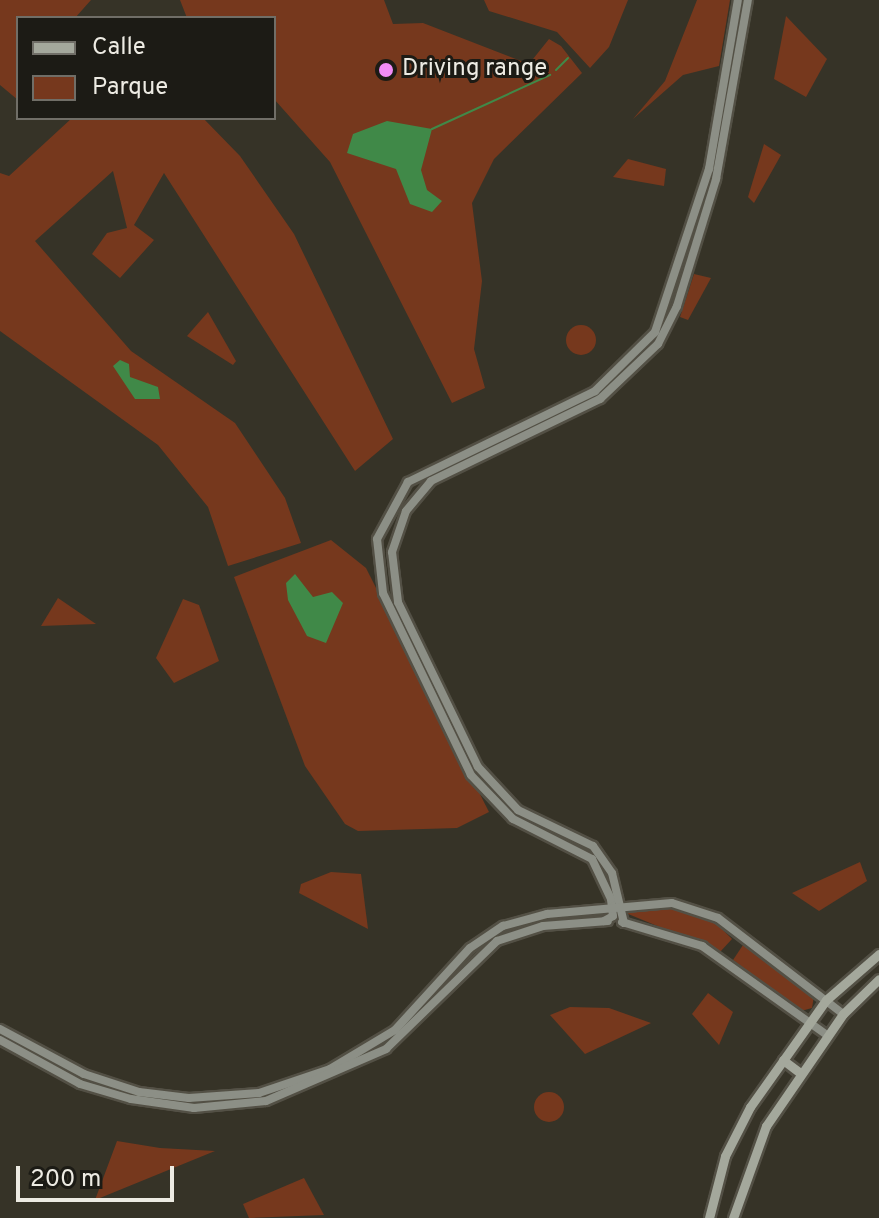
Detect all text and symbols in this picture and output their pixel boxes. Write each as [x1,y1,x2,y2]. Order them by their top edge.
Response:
legend [16,16,276,120]
text: Calle [92,33,146,63]
place label: Driving range [402,56,547,84]
marker: Driving range [377,61,395,79]
text: Parque [92,73,168,103]
scale bar [20,1150,178,1200]
text: 200 m [30,1165,101,1195]

